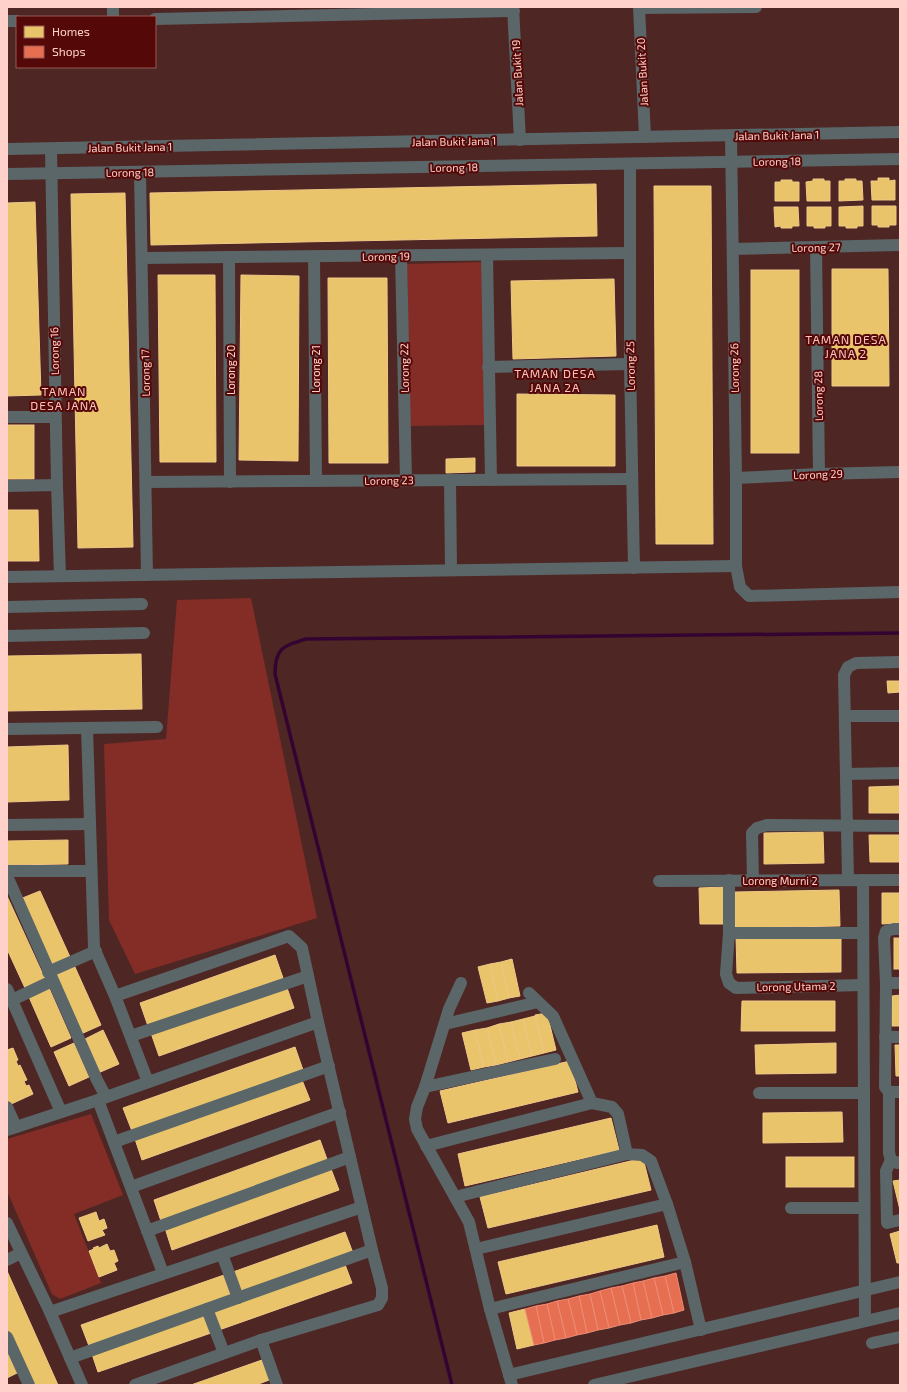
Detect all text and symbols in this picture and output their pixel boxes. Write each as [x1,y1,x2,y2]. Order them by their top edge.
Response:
legend [16,16,156,68]
text: Homes [52,24,90,38]
street label: Jalan Bukit 20 [634,37,650,107]
street label: Jalan Bukit 19 [509,39,525,107]
text: Shops [52,44,86,58]
street label: Jalan Bukit Jana 1 [734,128,820,142]
street label: Jalan Bukit Jana 1 [411,134,497,148]
street label: Jalan Bukit Jana 1 [87,140,173,154]
street label: Lorong 18 [753,154,801,168]
street label: Lorong 18 [430,160,478,174]
street label: Lorong 18 [106,165,154,179]
street label: Lorong 27 [791,240,841,254]
street label: Lorong 19 [362,249,410,263]
street label: Lorong 16 [47,327,61,375]
district label: TAMAN DESA JANA 2 [805,332,887,360]
street label: Lorong 25 [623,341,637,391]
street label: Lorong 22 [397,343,411,393]
street label: Lorong 26 [727,343,741,393]
street label: Lorong 20 [224,345,237,395]
street label: Lorong 21 [309,345,322,393]
street label: Lorong 17 [138,349,152,397]
district label: TAMAN DESA JANA 2A [514,366,596,394]
street label: Lorong 28 [811,371,825,421]
district label: TAMAN DESA JANA [30,384,98,412]
street label: Lorong 29 [793,467,843,481]
street label: Lorong 23 [364,473,414,487]
street label: Lorong Murni 2 [742,874,818,887]
street label: Lorong Utama 2 [756,979,836,993]

